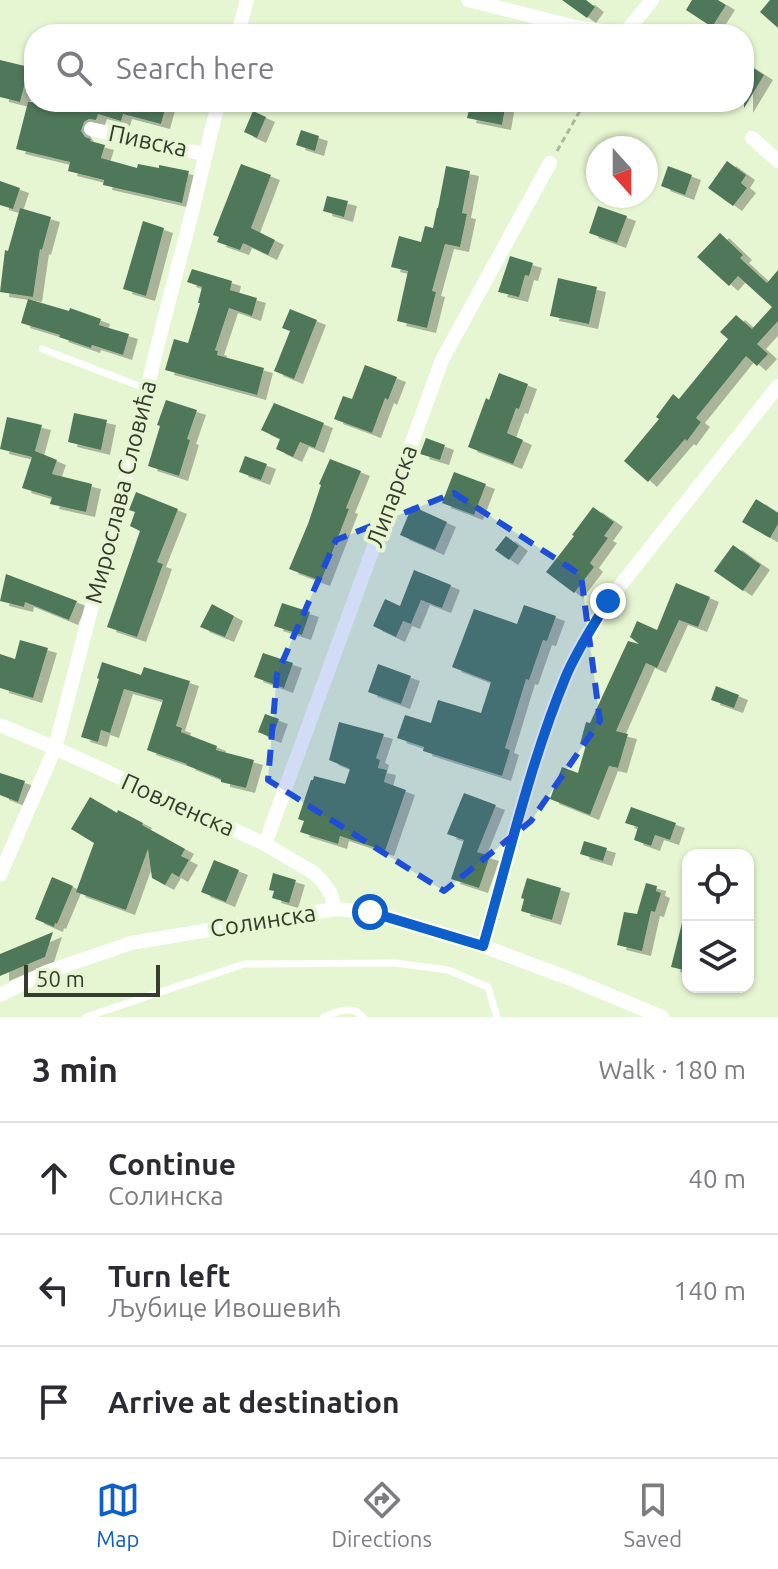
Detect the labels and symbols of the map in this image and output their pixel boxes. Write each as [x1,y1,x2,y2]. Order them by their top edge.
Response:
street label: Пивска [106,119,190,162]
north arrow [586,136,658,208]
street label: Мирослава Словића [80,378,161,606]
street label: Липарска [361,441,422,551]
route end [590,583,626,619]
street label: Повленска [117,768,239,841]
route start [352,894,388,930]
street label: Солинска [208,899,318,942]
scale bar [24,961,160,997]

